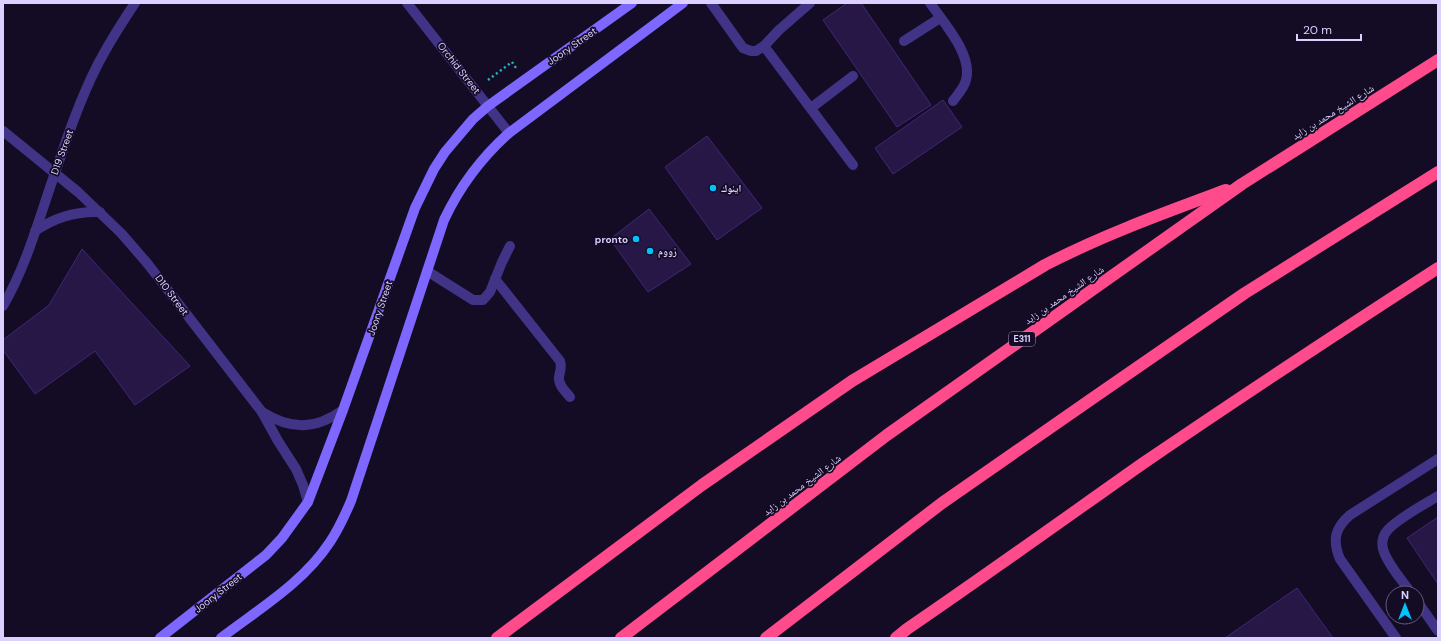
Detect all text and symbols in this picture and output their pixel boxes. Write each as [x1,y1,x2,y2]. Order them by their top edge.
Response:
scale bar [1297,16,1361,42]
text: 20 m [1303,22,1332,38]
street label: Joory Street [545,24,599,68]
street label: Orchid Street [435,39,483,97]
street label: شارع الشيخ محمد بن زايد [1290,81,1377,142]
street label: D19 Street [48,127,76,176]
place label: اينوك [721,182,741,195]
marker: اينوك [708,183,718,193]
place label: pronto [595,233,628,246]
marker: pronto [631,234,641,244]
place label: زووم [658,245,677,258]
marker: زووم [645,246,655,256]
street label: شارع الشيخ محمد بن زايد [1022,262,1107,327]
street label: D10 Street [152,272,192,318]
street label: Joory Street [365,279,395,337]
road number: E311 [1009,332,1035,346]
street label: شارع الشيخ محمد بن زايد [760,451,844,519]
street label: Joory Street [191,570,245,616]
north arrow [1385,585,1425,625]
text: N [1401,588,1409,602]

